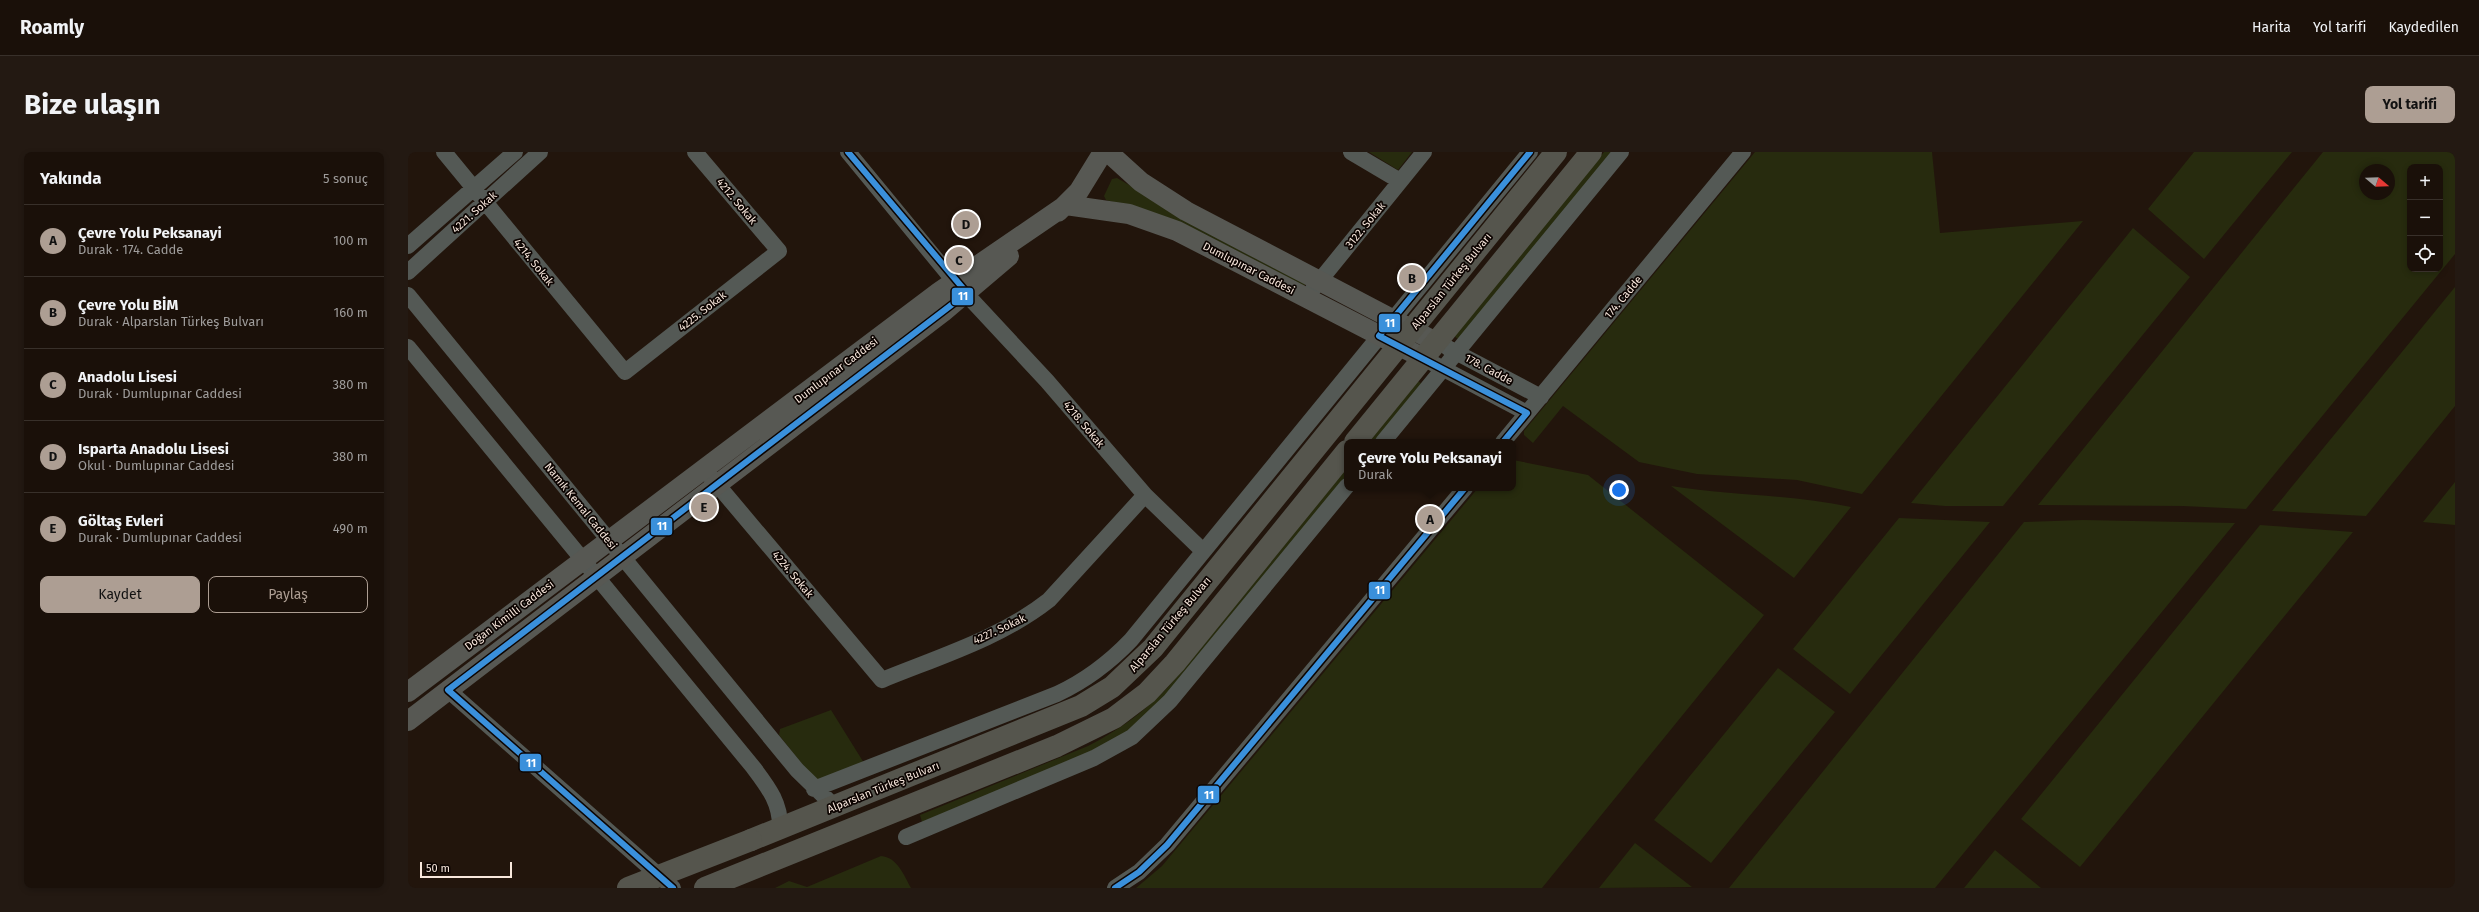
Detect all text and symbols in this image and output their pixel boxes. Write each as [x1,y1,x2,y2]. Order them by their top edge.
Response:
text: Roamly [20,16,84,39]
text: Harita [2252,19,2291,36]
text: Yol tarifi [2313,19,2366,36]
text: Kaydedilen [2388,19,2459,36]
button: Yol tarifi [2365,86,2455,123]
text: Bize ulaşın [24,88,161,121]
north arrow [2359,164,2395,200]
map controls [2407,164,2443,272]
button: + [2407,164,2443,200]
text: Yakında [40,168,101,189]
text: 5 sonuç [323,171,368,186]
street label: 4212. Sokak [714,176,760,227]
street label: 4221. Sokak [449,189,500,236]
street label: 3122. Sokak [1343,199,1388,251]
button: − [2407,200,2443,236]
pin: D [953,209,979,239]
text: Çevre Yolu Peksanayi [78,224,222,242]
street label: Alparslan Türkeş Bulvarı [1408,230,1494,332]
text: A [49,233,57,248]
text: 100 m [333,233,368,248]
street label: 4214. Sokak [511,236,557,289]
button: locate [2407,236,2443,272]
street label: Dumlupınar Caddesi [1201,240,1297,297]
text: Durak · 174. Cadde [78,242,183,257]
pin: C [946,245,972,275]
pin: B [1399,263,1425,293]
street label: 174. Cadde [1602,273,1645,321]
line badge: 11 [951,287,974,306]
street label: 4225. Sokak [676,288,729,334]
text: 11 [958,290,968,303]
text: Çevre Yolu BİM [78,296,178,314]
text: B [49,305,57,320]
text: 160 m [334,305,368,320]
line badge: 11 [1378,313,1401,333]
text: Durak · Alparslan Türkeş Bulvarı [78,314,264,329]
text: 11 [1385,317,1395,330]
street label: Dumlupınar Caddesi [792,335,881,406]
street label: 178. Cadde [1463,351,1515,387]
text: Anadolu Lisesi [78,368,177,386]
text: C [49,377,57,392]
text: 380 m [333,377,368,392]
text: Durak · Dumlupınar Caddesi [78,386,242,401]
street label: 4218. Sokak [1060,398,1107,450]
popup [1344,439,1516,491]
text: Isparta Anadolu Lisesi [78,440,229,458]
text: D [49,449,57,464]
text: 380 m [333,449,368,464]
text: Çevre Yolu Peksanayi [1358,449,1502,467]
text: Okul · Dumlupınar Caddesi [78,458,235,473]
street label: Namık Kemal Caddesi [542,460,620,552]
text: Durak [1358,467,1392,482]
your location [1609,480,1629,500]
pin: E [691,492,717,522]
pin: A [1417,504,1443,534]
text: Göltaş Evleri [78,512,164,530]
line badge: 11 [650,517,673,536]
text: 11 [657,520,667,533]
text: E [50,521,56,536]
text: 490 m [333,521,368,536]
text: Durak · Dumlupınar Caddesi [78,530,242,545]
street label: 4224. Sokak [769,548,816,601]
street label: Alparslan Türkeş Bulvarı [1127,574,1214,674]
button: Kaydet [40,576,200,613]
button: Paylaş [208,576,368,613]
street label: Doğan Kimilli Caddesi [462,578,556,653]
line badge: 11 [1368,581,1391,600]
text: 11 [1375,584,1385,597]
street label: 4227. Sokak [971,612,1028,647]
line badge: 11 [519,753,542,772]
text: 11 [526,757,536,770]
street label: Alparslan Türkeş Bulvarı [825,759,941,816]
line badge: 11 [1197,785,1220,804]
text: 11 [1204,789,1214,802]
scale bar [420,860,512,879]
text: 50 m [426,862,450,875]

